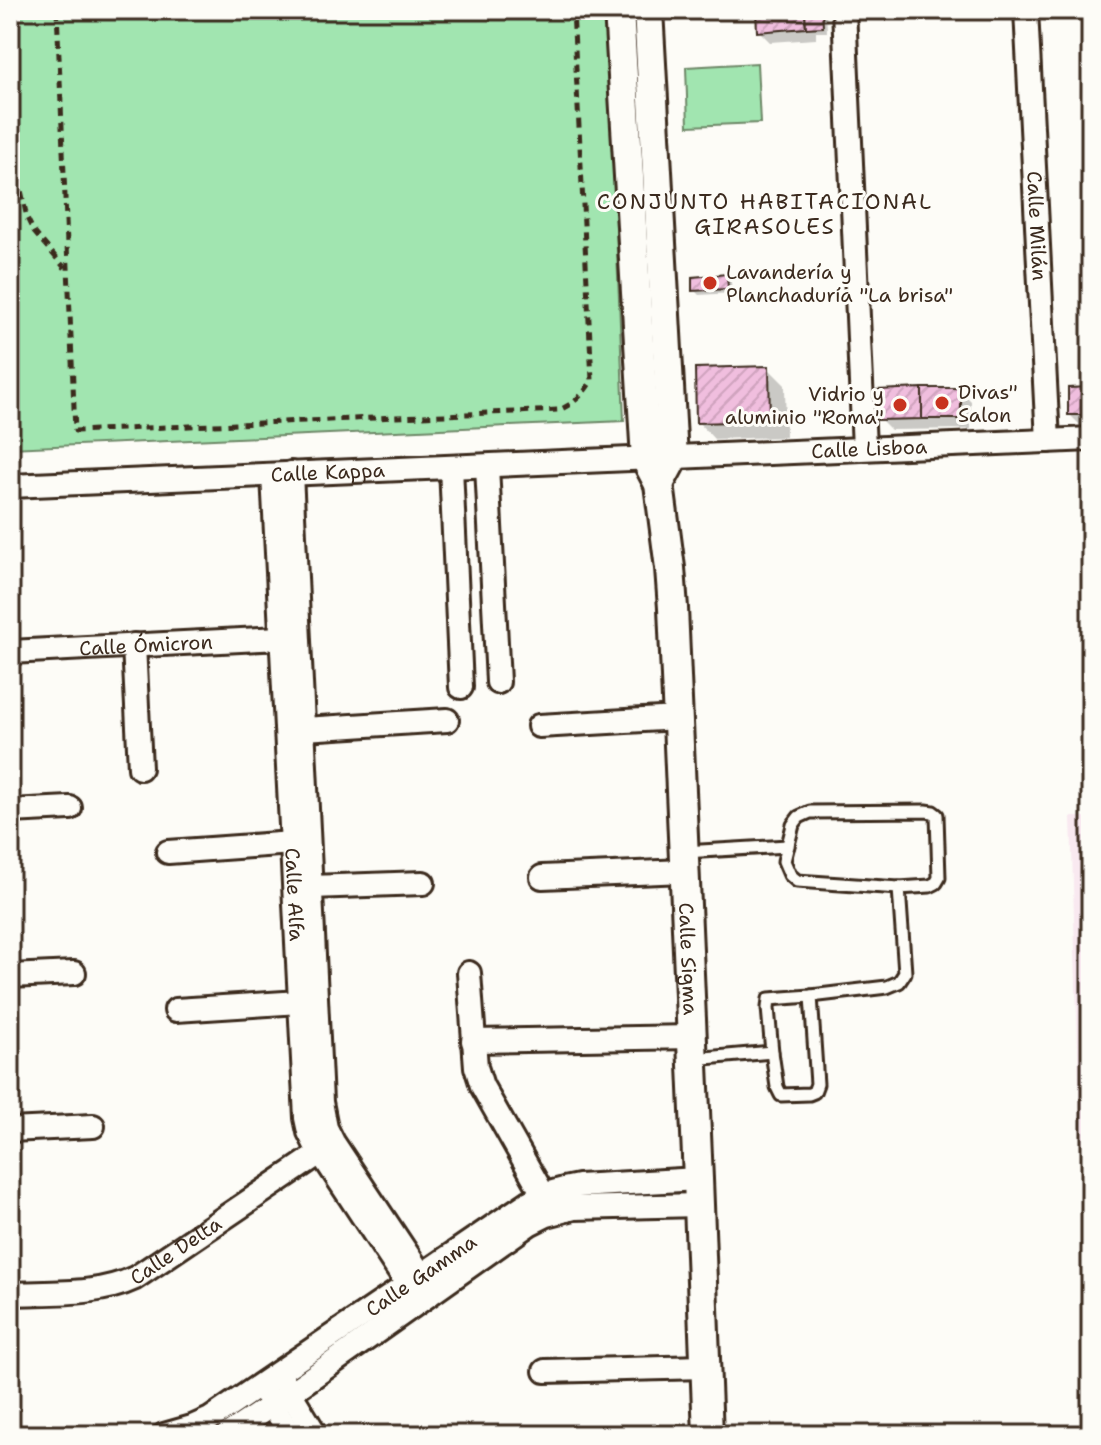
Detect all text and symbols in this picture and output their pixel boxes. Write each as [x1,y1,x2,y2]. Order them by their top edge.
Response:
street label: Calle Milán [1021,170,1053,281]
district label: CONJUNTO HABITACIONAL GIRASOLES [597,187,933,241]
place label: Lavandería y Planchaduría "La brisa" [726,259,953,308]
marker: Lavandería y Planchaduría "La brisa" [701,274,719,292]
place label: Divas'' Salon [958,379,1018,428]
place label: Vidrio y aluminio "Roma" [725,381,884,430]
marker: Divas'' Salon [933,394,951,412]
marker: Vidrio y aluminio "Roma" [891,396,909,414]
street label: Calle Lisboa [811,433,928,464]
street label: Calle Kappa [270,457,386,488]
street label: Calle Ómicron [78,629,213,661]
street label: Calle Alfa [279,847,310,942]
street label: Calle Sigma [673,902,704,1016]
street label: Calle Delta [125,1210,227,1291]
street label: Calle Gamma [360,1228,482,1322]

